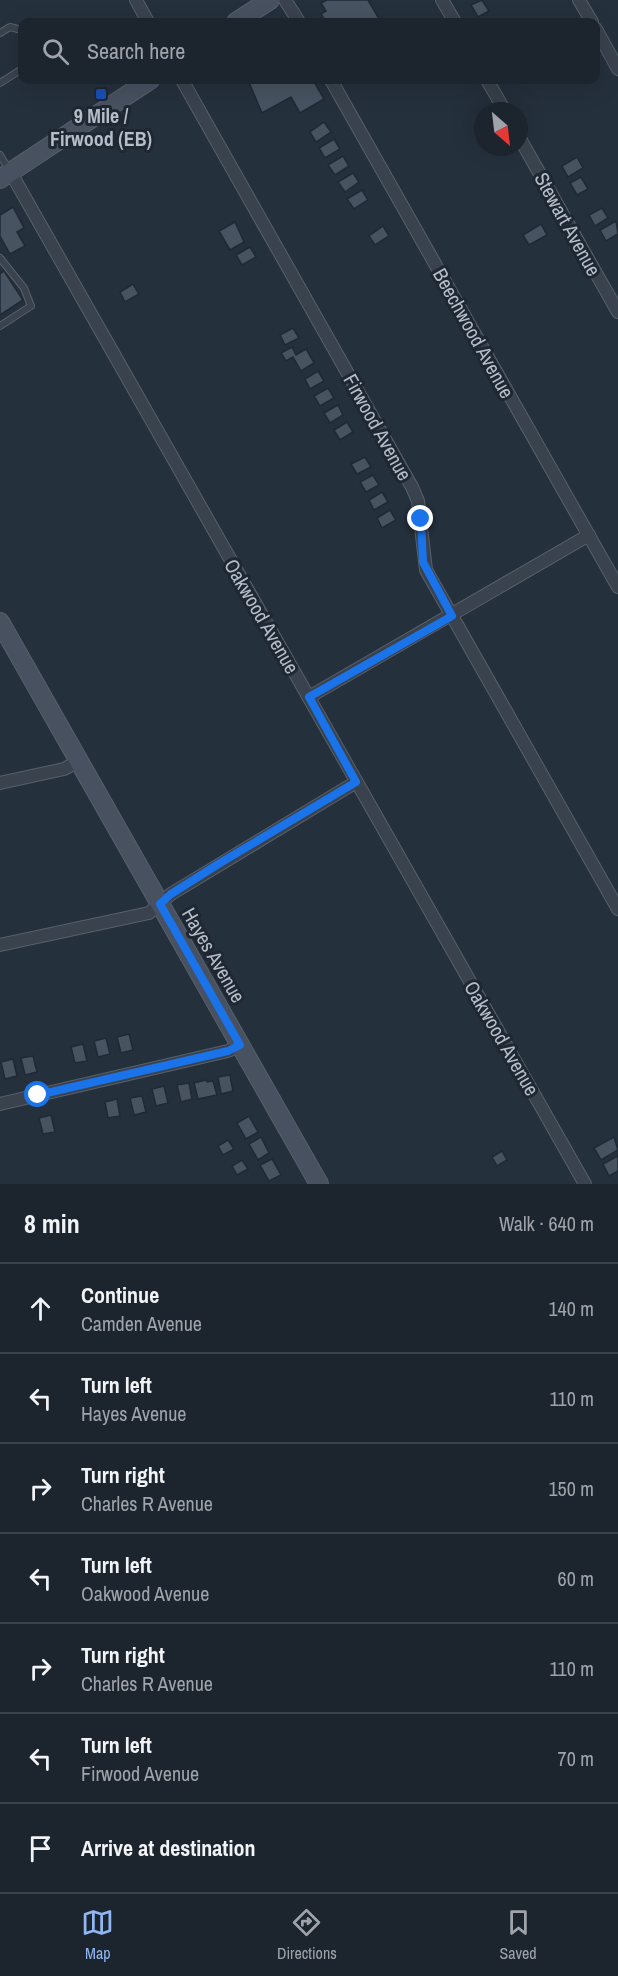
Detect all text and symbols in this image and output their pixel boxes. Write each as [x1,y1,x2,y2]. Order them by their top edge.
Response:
search box [18,18,600,84]
icon: search [39,35,72,68]
text: Search here [87,36,185,66]
marker: 9 Mile / Firwood (EB) [94,87,108,101]
place label: 9 Mile / Firwood (EB) [50,102,152,152]
north arrow [474,102,528,156]
street label: Stewart Avenue [528,167,608,281]
street label: Beechwood Avenue [427,263,521,403]
street label: Firwood Avenue [338,369,418,485]
route end [407,505,433,531]
street label: Oakwood Avenue [218,554,306,678]
street label: Hayes Avenue [176,903,252,1007]
street label: Oakwood Avenue [458,976,546,1100]
route start [24,1081,50,1107]
text: 8 min [24,1206,80,1241]
text: Walk · 640 m [499,1210,594,1237]
text: Continue [81,1280,159,1310]
icon: ahead [24,1292,57,1325]
text: 140 m [548,1295,594,1322]
text: Camden Avenue [81,1310,202,1337]
text: Turn left [81,1370,152,1400]
icon: left [24,1382,57,1415]
text: 110 m [550,1385,594,1412]
text: Hayes Avenue [81,1400,186,1427]
text: Turn right [81,1460,165,1490]
icon: right [24,1472,57,1505]
text: 150 m [548,1475,594,1502]
text: Charles R Avenue [81,1490,213,1517]
text: Turn left [81,1550,152,1580]
icon: left [24,1562,57,1595]
text: 60 m [558,1565,594,1592]
text: Oakwood Avenue [81,1580,209,1607]
text: Turn right [81,1640,165,1670]
icon: right [24,1652,57,1685]
text: 110 m [550,1655,594,1682]
text: Charles R Avenue [81,1670,213,1697]
text: Turn left [81,1730,152,1760]
icon: left [24,1742,57,1775]
text: 70 m [558,1745,594,1772]
text: Firwood Avenue [81,1760,199,1787]
icon: arrive [24,1832,57,1865]
text: Arrive at destination [81,1833,255,1863]
tab: Map [81,1906,114,1964]
tab: Directions [277,1906,337,1964]
tab: Saved [499,1906,537,1964]

